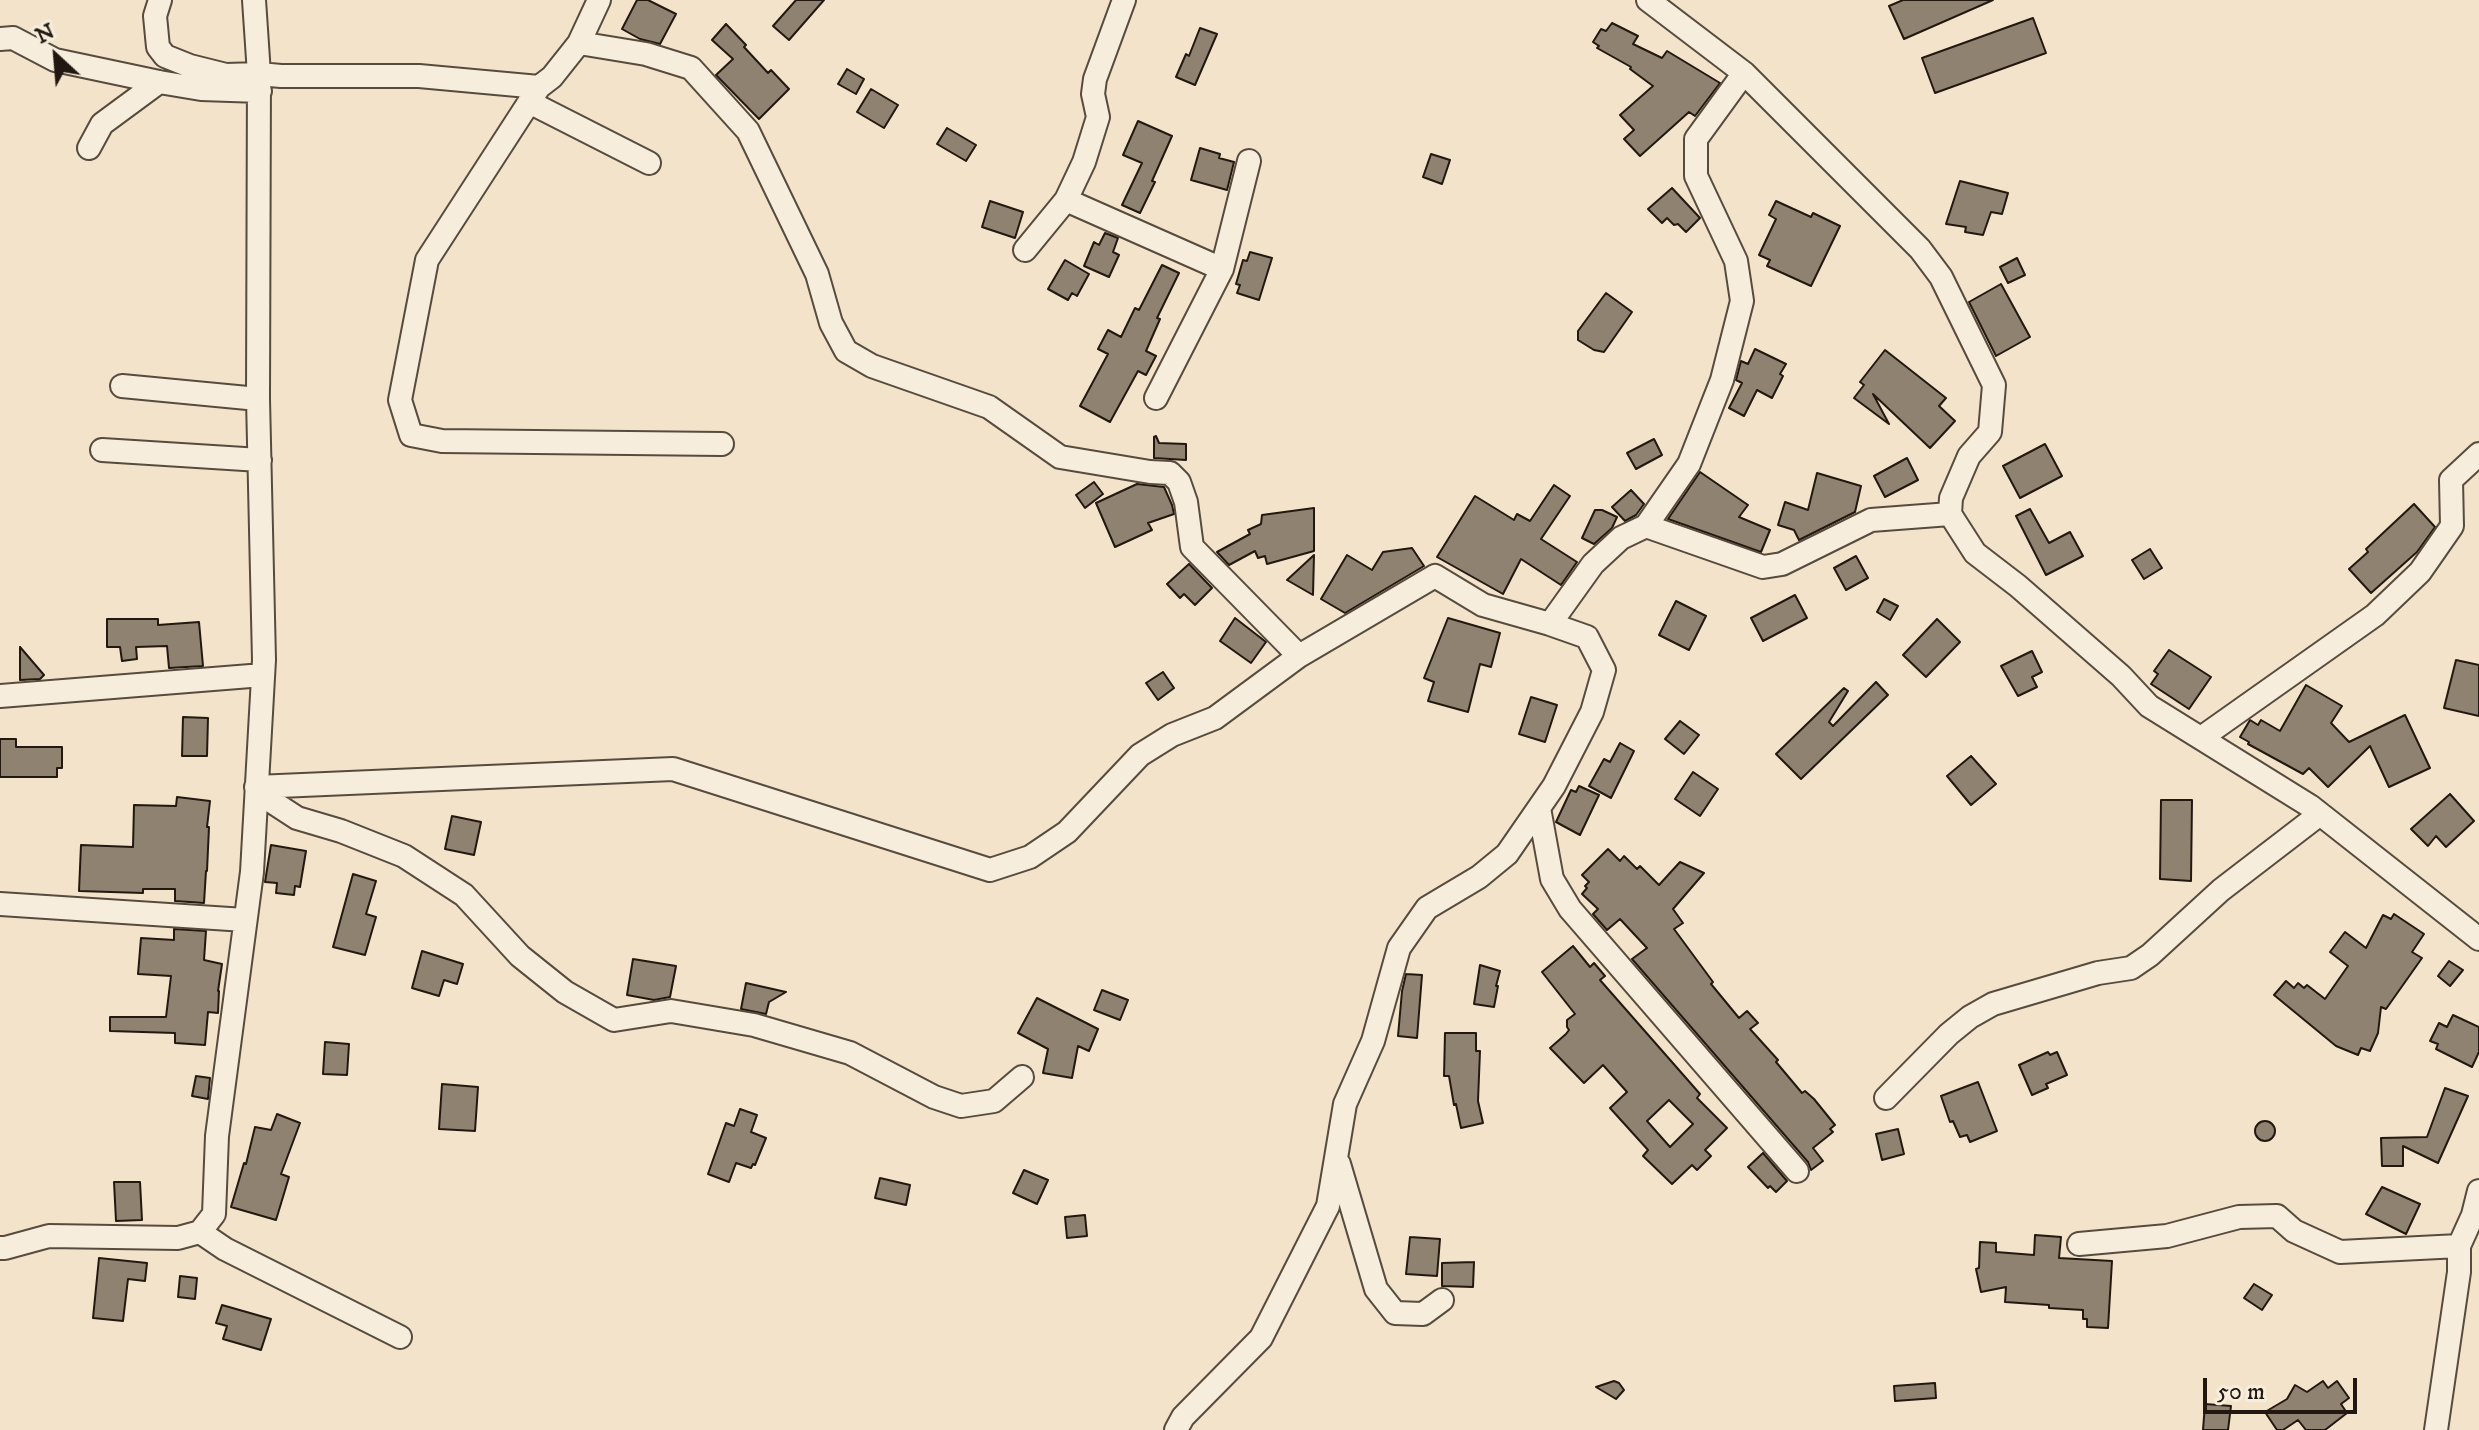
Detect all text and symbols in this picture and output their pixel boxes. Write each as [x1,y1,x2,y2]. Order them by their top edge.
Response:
north arrow [16,16,96,96]
text: N [31,18,59,50]
scale bar [2207,1362,2361,1412]
text: 50 m [2217,1377,2265,1407]

